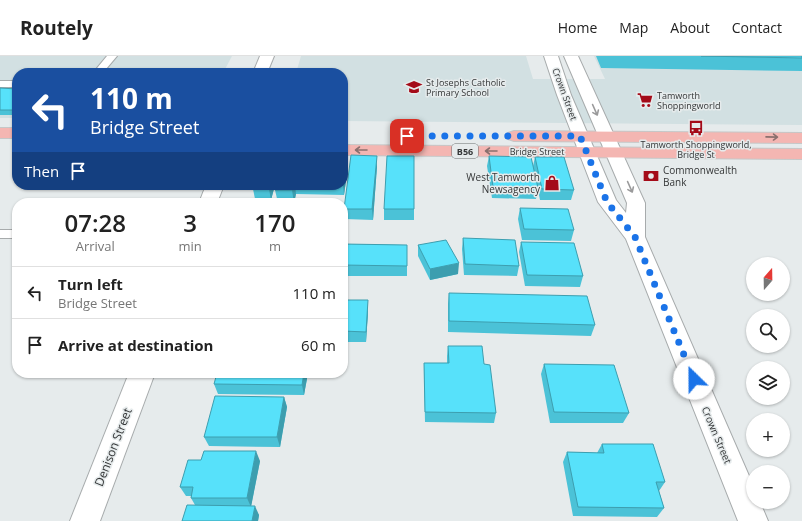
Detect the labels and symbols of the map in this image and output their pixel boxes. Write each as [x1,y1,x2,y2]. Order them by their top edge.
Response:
street label: Crown Street [550,66,580,122]
place label: St Josephs Catholic Primary School [426,76,506,99]
school or university icon: St Josephs Catholic Primary School [405,78,423,96]
place label: Tamworth Shoppingworld [657,89,720,112]
supermarket icon: Tamworth Shoppingworld [636,91,654,109]
one-way arrow [591,103,599,115]
pin [390,119,424,153]
bus stop icon: Tamworth Shoppingworld, Bridge St [687,119,705,137]
one-way arrow [765,134,778,141]
place label: Tamworth Shoppingworld, Bridge St [640,138,752,161]
road number: B56 [452,144,478,158]
street label: Bridge Street [510,145,564,158]
one-way arrow [355,146,368,154]
one-way arrow [485,147,498,155]
place label: Commonwealth Bank [663,163,737,189]
bank icon: Commonwealth Bank [642,167,660,185]
place label: West Tamworth Newsagency [466,170,541,196]
shop icon: West Tamworth Newsagency [543,174,561,192]
one-way arrow [626,181,634,193]
north arrow [746,257,790,301]
position arrow [673,358,715,400]
street label: Crown Street [699,404,735,466]
street label: Denison Street [90,405,136,489]

